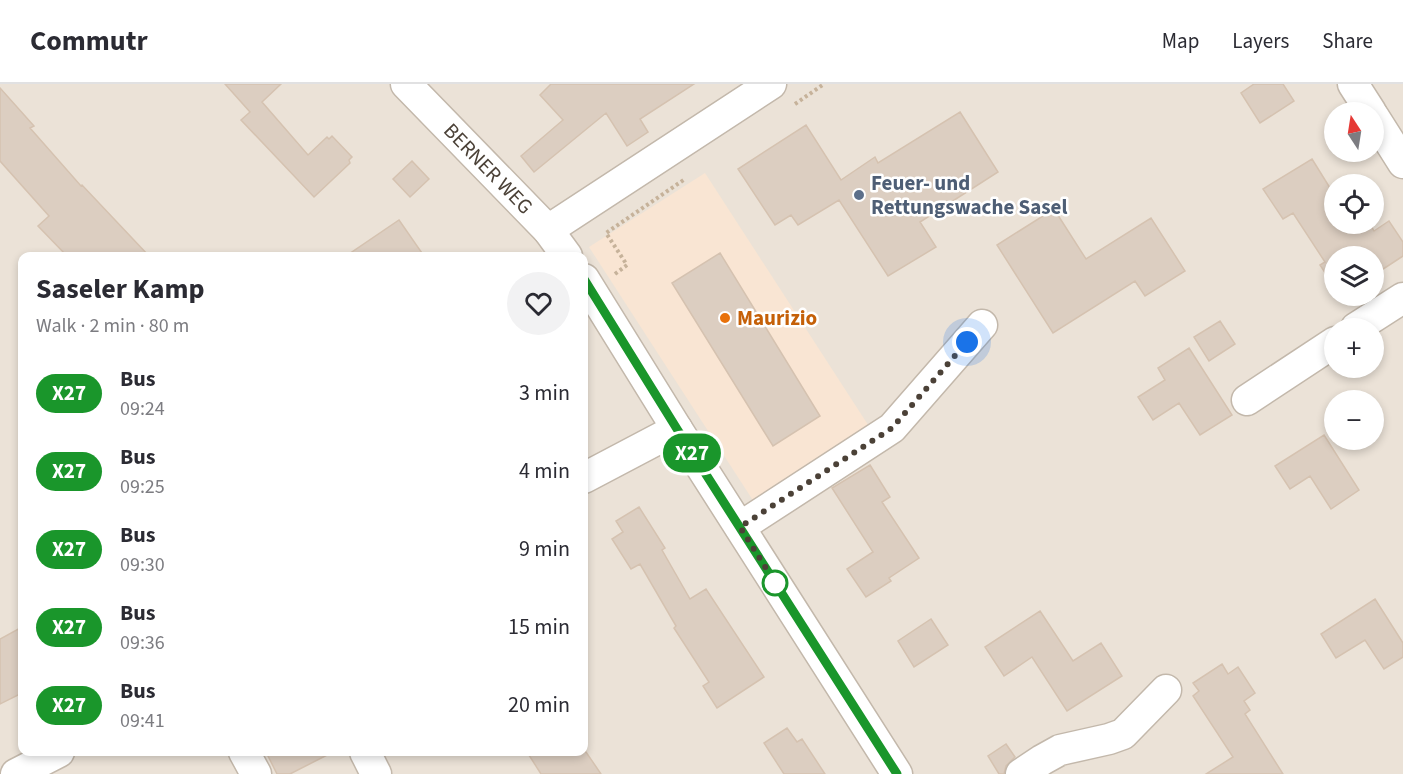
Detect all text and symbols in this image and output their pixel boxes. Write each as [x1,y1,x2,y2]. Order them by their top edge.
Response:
text: Commutr [30,21,148,61]
text: Map [1162,26,1199,56]
text: Layers [1232,26,1289,56]
text: Share [1322,26,1373,56]
north arrow [1324,102,1384,162]
map controls [1324,102,1384,450]
street label: BERNER WEG [437,116,540,221]
place label: Feuer- und Rettungswache Sasel [871,168,1067,222]
button: locate [1324,174,1384,234]
marker: Feuer- und Rettungswache Sasel [852,188,866,202]
button: layers [1324,246,1384,306]
text: Saseler Kamp [36,269,204,309]
button: heart [507,272,570,335]
place label: Maurizio [737,303,817,333]
marker: Maurizio [718,311,732,325]
text: Walk · 2 min · 80 m [36,312,189,340]
button: + [1324,318,1384,378]
your location [952,327,982,357]
text: Bus [120,363,156,395]
text: 3 min [519,377,570,409]
text: X27 [52,378,86,408]
button: − [1324,390,1384,450]
text: 09:24 [120,395,165,423]
line badge: X27 [658,434,726,472]
text: X27 [675,438,709,468]
text: Bus [120,441,156,473]
text: 4 min [519,455,570,487]
text: X27 [52,456,86,486]
text: 09:25 [120,473,165,501]
text: Bus [120,519,156,551]
text: 9 min [519,533,570,565]
text: X27 [52,534,86,564]
text: 09:30 [120,551,165,579]
unlabelled marker [762,570,788,596]
text: Bus [120,597,156,629]
text: 15 min [508,611,570,643]
text: X27 [52,612,86,642]
text: 09:36 [120,629,165,657]
text: Bus [120,675,156,707]
text: 20 min [508,689,570,721]
text: X27 [52,690,86,720]
text: 09:41 [120,707,165,735]

